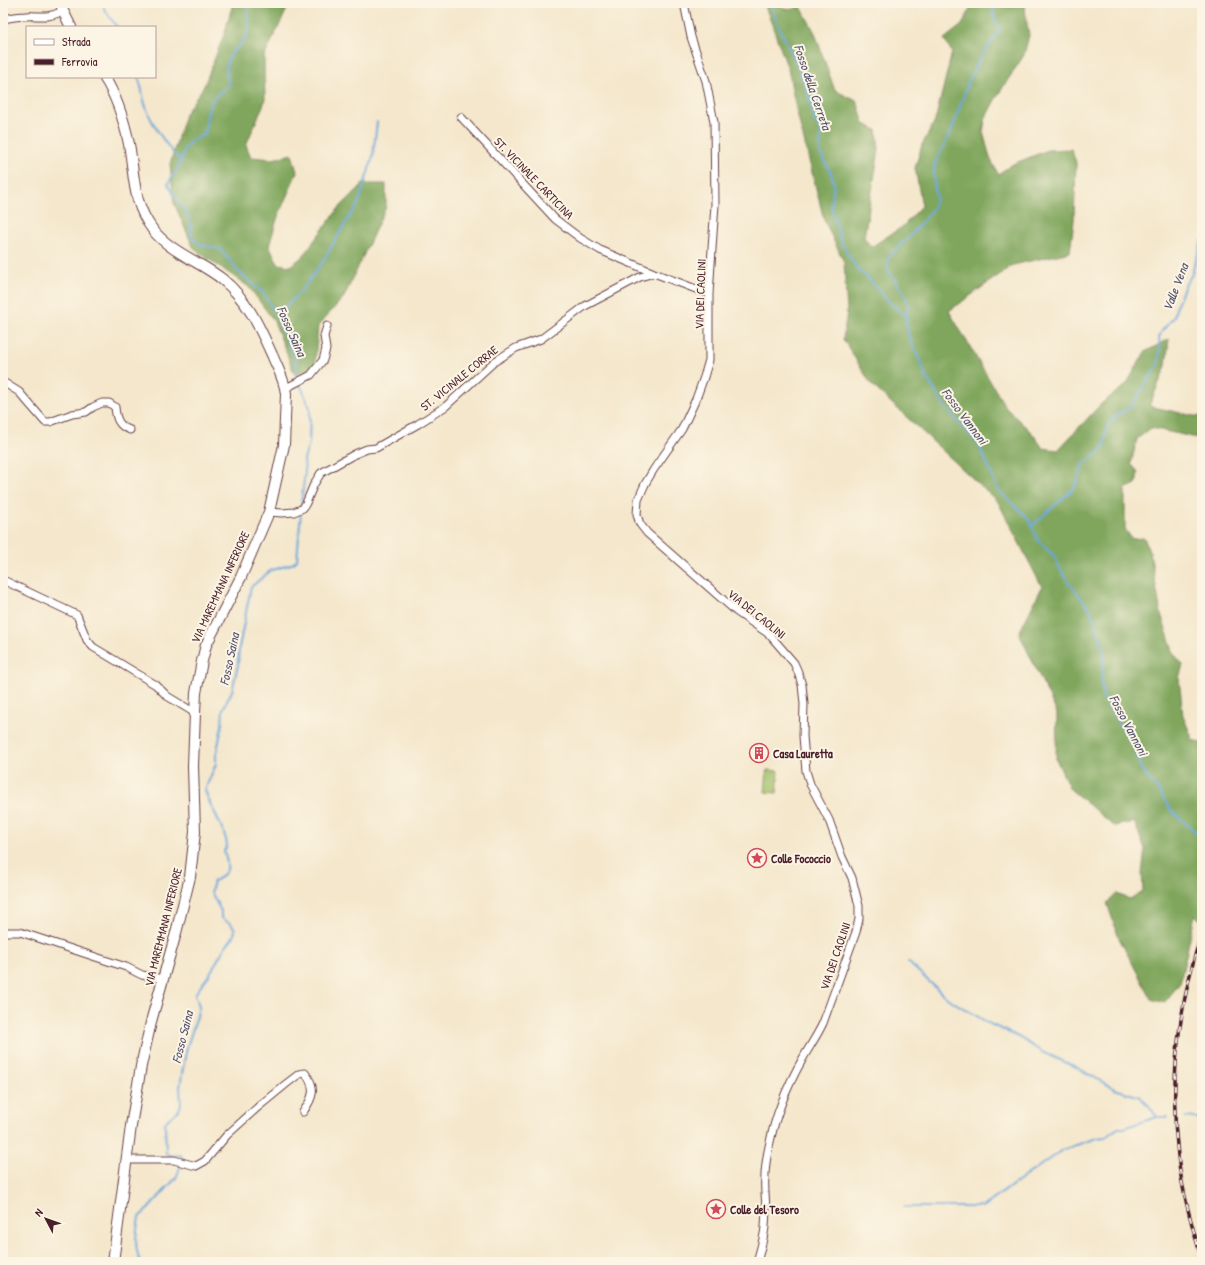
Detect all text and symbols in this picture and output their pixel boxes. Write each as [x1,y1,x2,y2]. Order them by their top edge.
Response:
legend [26,26,156,78]
text: Strada [62,33,91,50]
water label: Fosso della Cerreta [790,42,837,134]
text: Ferrovia [61,53,98,70]
street label: ST. VICINALE CARTICINA [490,133,578,223]
street label: VIA DEI CAOLINI [690,259,710,329]
water label: Valle Vena [1158,259,1193,313]
water label: Fosso Saina [273,303,312,361]
street label: ST. VICINALE CORRAE [417,341,502,415]
water label: Fosso Vannoni [938,384,993,449]
street label: VIA MAREMMANA INFERIORE [187,528,254,646]
street label: VIA DEI CAOLINI [724,585,790,643]
water label: Fosso Saina [215,629,244,687]
water label: Fosso Vannoni [1105,691,1153,760]
building icon: Casa Lauretta [748,742,770,764]
place label: Casa Lauretta [773,745,833,762]
place icon: Colle Fococcio [746,847,768,869]
place label: Colle Fococcio [771,850,831,867]
street label: VIA MAREMMANA INFERIORE [140,865,186,988]
street label: VIA DEI CAOLINI [816,920,854,992]
water label: Fosso Saina [167,1007,198,1065]
place icon: Colle del Tesoro [705,1198,727,1220]
north arrow [26,1199,66,1239]
place label: Colle del Tesoro [730,1201,799,1218]
text: N [31,1206,46,1219]

